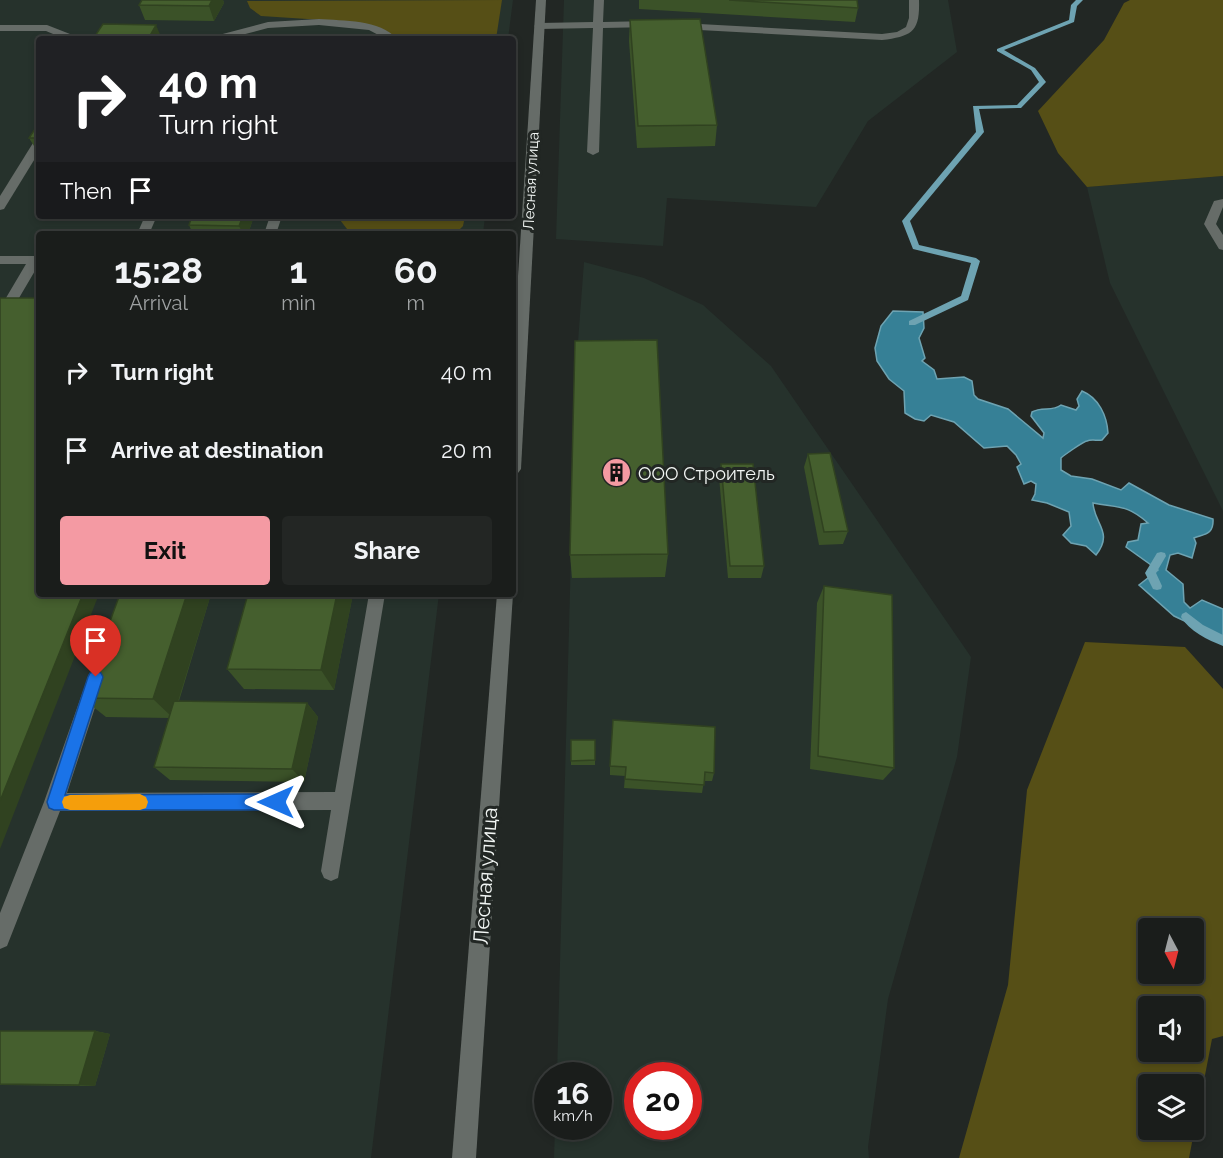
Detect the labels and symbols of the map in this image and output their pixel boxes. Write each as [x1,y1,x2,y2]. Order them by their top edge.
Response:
street label: Лесная улица [519,131,543,231]
building icon: ООО Строитель [601,457,633,489]
place label: ООО Строитель [638,463,775,484]
pin [70,615,121,677]
position arrow [244,770,308,834]
street label: Лесная улица [468,806,502,946]
north arrow [1138,918,1204,984]
speed limit sign: 20 [624,1062,702,1140]

